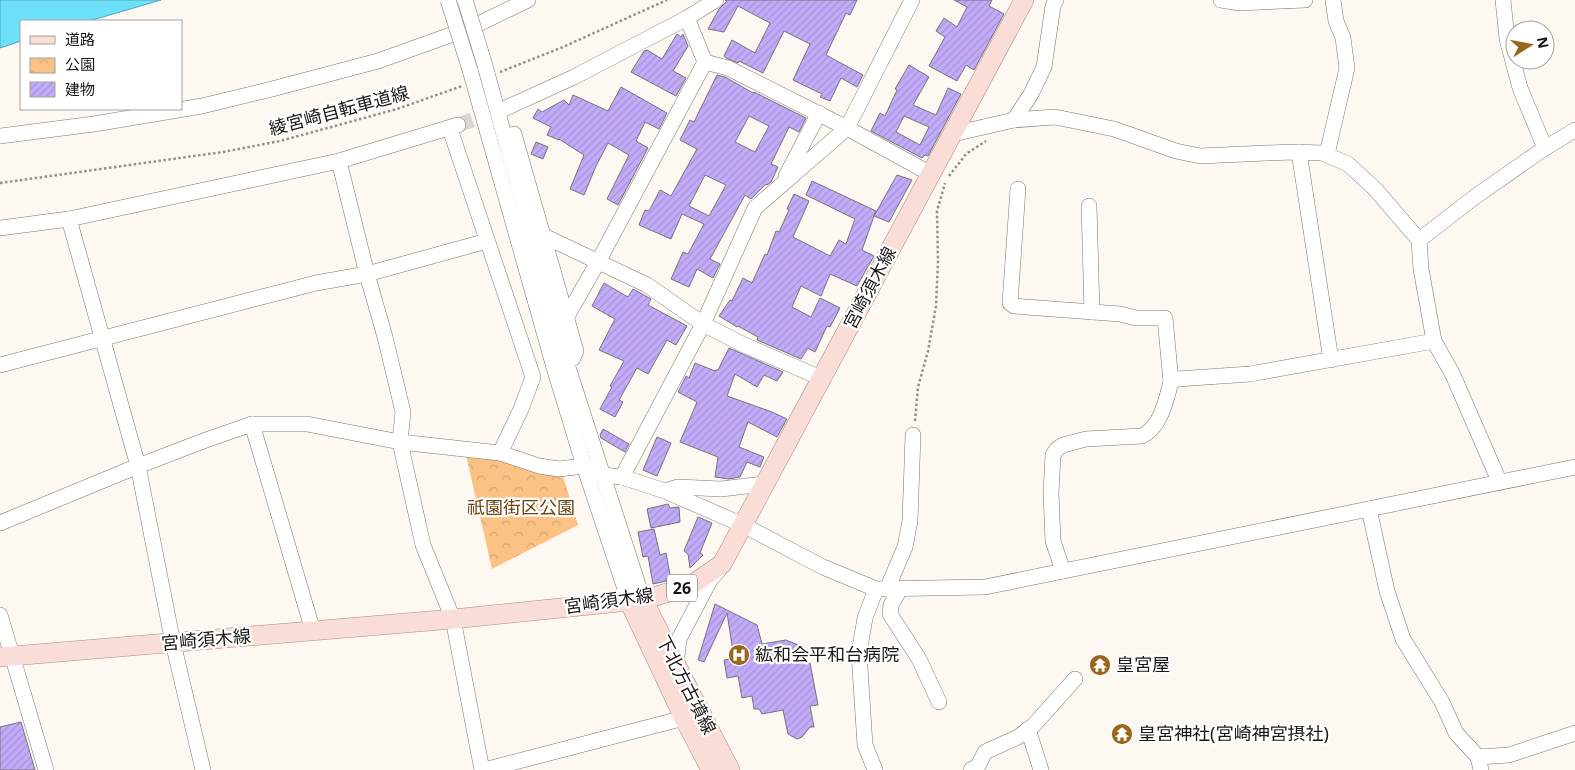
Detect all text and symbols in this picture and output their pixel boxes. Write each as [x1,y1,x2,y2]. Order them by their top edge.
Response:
legend [20,20,182,110]
north arrow [1505,20,1555,70]
text: 道路 [65,29,95,49]
text: N [1533,35,1554,50]
text: 公園 [65,54,95,74]
text: 建物 [65,79,95,99]
street label: 綾宮崎自転車道線 [266,80,411,140]
street label: 宮崎須木線 [837,242,901,333]
park label: 祇園街区公園 [467,495,575,519]
road number: 26 [667,574,697,602]
street label: 宮崎須木線 [563,582,655,618]
street label: 宮崎須木線 [160,623,252,655]
street label: 下北方古墳線 [652,631,722,738]
place label: 紘和会平和台病院 [755,642,899,666]
hospital icon: 紘和会平和台病院 [727,643,751,667]
place label: 皇宮屋 [1116,652,1170,676]
temple icon: 皇宮屋 [1088,653,1112,677]
place label: 皇宮神社(宮崎神宮摂社) [1138,721,1329,745]
temple icon: 皇宮神社(宮崎神宮摂社) [1110,722,1134,746]

